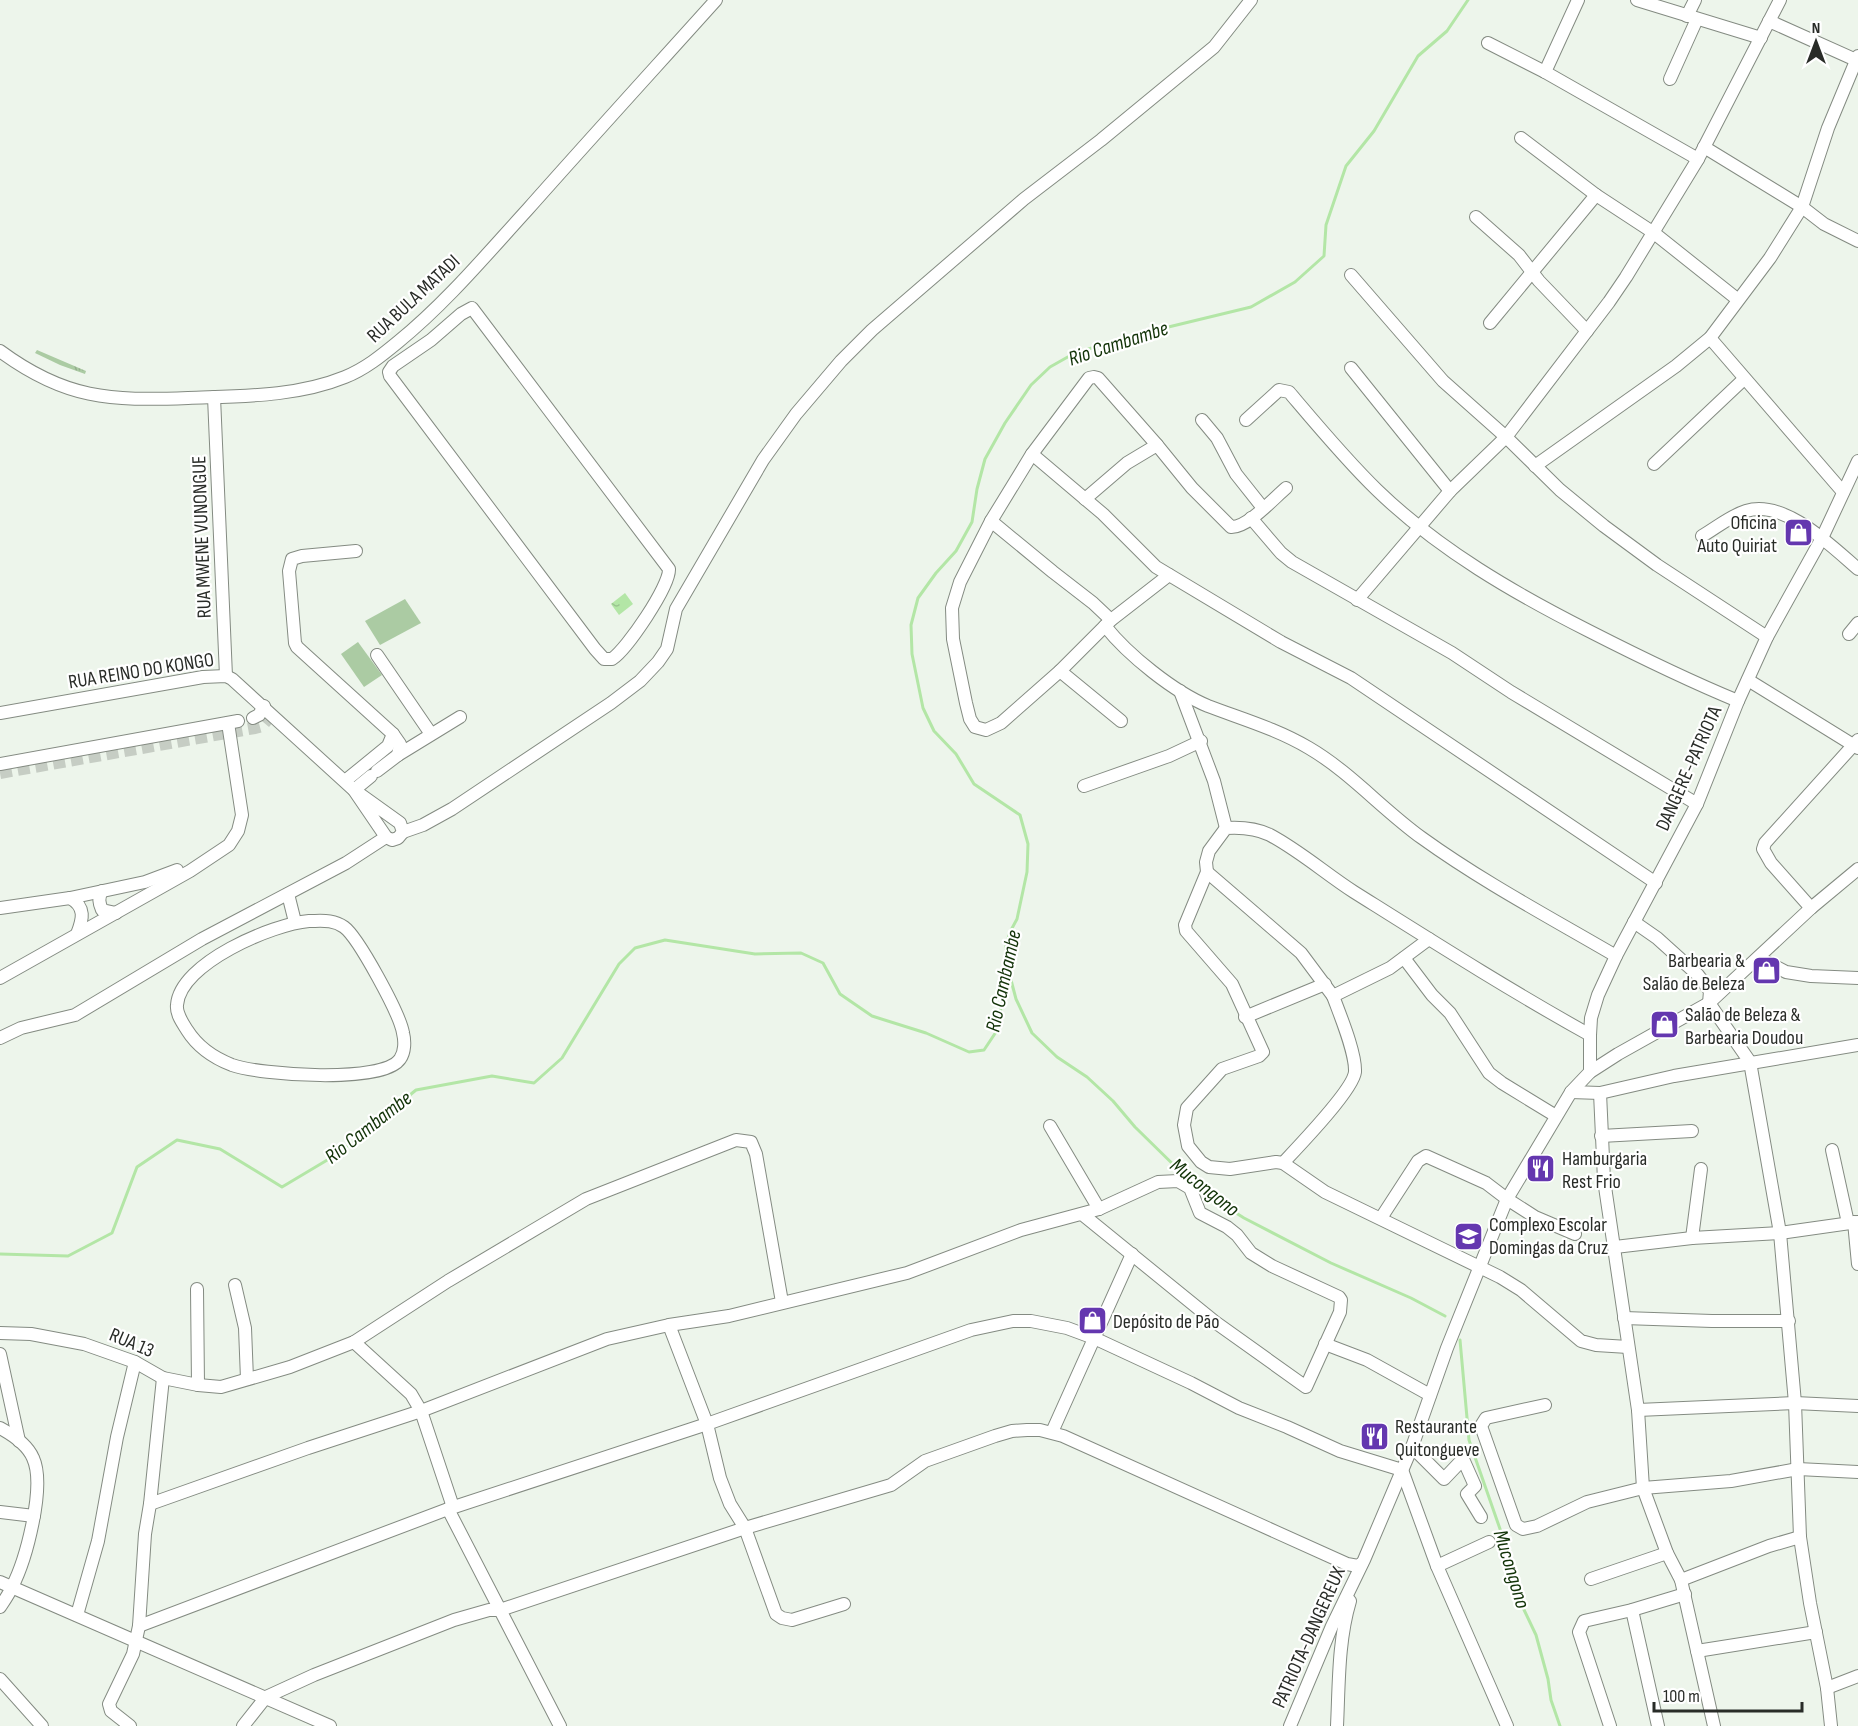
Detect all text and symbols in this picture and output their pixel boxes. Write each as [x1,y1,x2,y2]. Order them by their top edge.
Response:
north arrow [1786,12,1846,72]
text: N [1812,19,1820,38]
street label: RUA BULA MATADI [362,250,465,348]
water label: Rio Cambambe [1065,316,1171,371]
street label: RUA MWENE VUNONGUE [187,455,217,619]
place label: Oficina Auto Quiriat [1696,511,1777,558]
shop icon: Oficina Auto Quiriat [1782,517,1814,549]
street label: RUA REINO DO KONGO [67,648,216,694]
street label: DANGERE-PATRIOTA [1651,702,1727,834]
water label: Rio Cambambe [980,928,1026,1034]
place label: Barbearia & Salão de Beleza [1643,949,1745,996]
shop icon: Barbearia & Salão de Beleza [1750,955,1782,987]
place label: Salão de Beleza & Barbearia Doudou [1685,1003,1803,1050]
shop icon: Salão de Beleza & Barbearia Doudou [1648,1009,1680,1041]
water label: Rio Cambambe [320,1086,417,1169]
place label: Hamburgaria Rest Frio [1562,1147,1647,1194]
water label: Mucongono [1165,1153,1245,1222]
restaurant icon: Hamburgaria Rest Frio [1525,1153,1557,1185]
place label: Complexo Escolar Domingas da Cruz [1489,1213,1608,1260]
school or university icon: Complexo Escolar Domingas da Cruz [1452,1220,1484,1252]
shop icon: Depósito de Pão [1076,1305,1108,1337]
place label: Depósito de Pão [1113,1310,1220,1334]
street label: RUA 13 [106,1323,157,1363]
place label: Restaurante Quitongueve [1395,1415,1480,1462]
restaurant icon: Restaurante Quitongueve [1358,1421,1390,1453]
water label: Mucongono [1488,1527,1535,1612]
street label: PATRIOTA-DANGEREUX [1267,1563,1351,1712]
scale bar [1654,1675,1802,1713]
text: 100 m [1663,1686,1700,1707]

